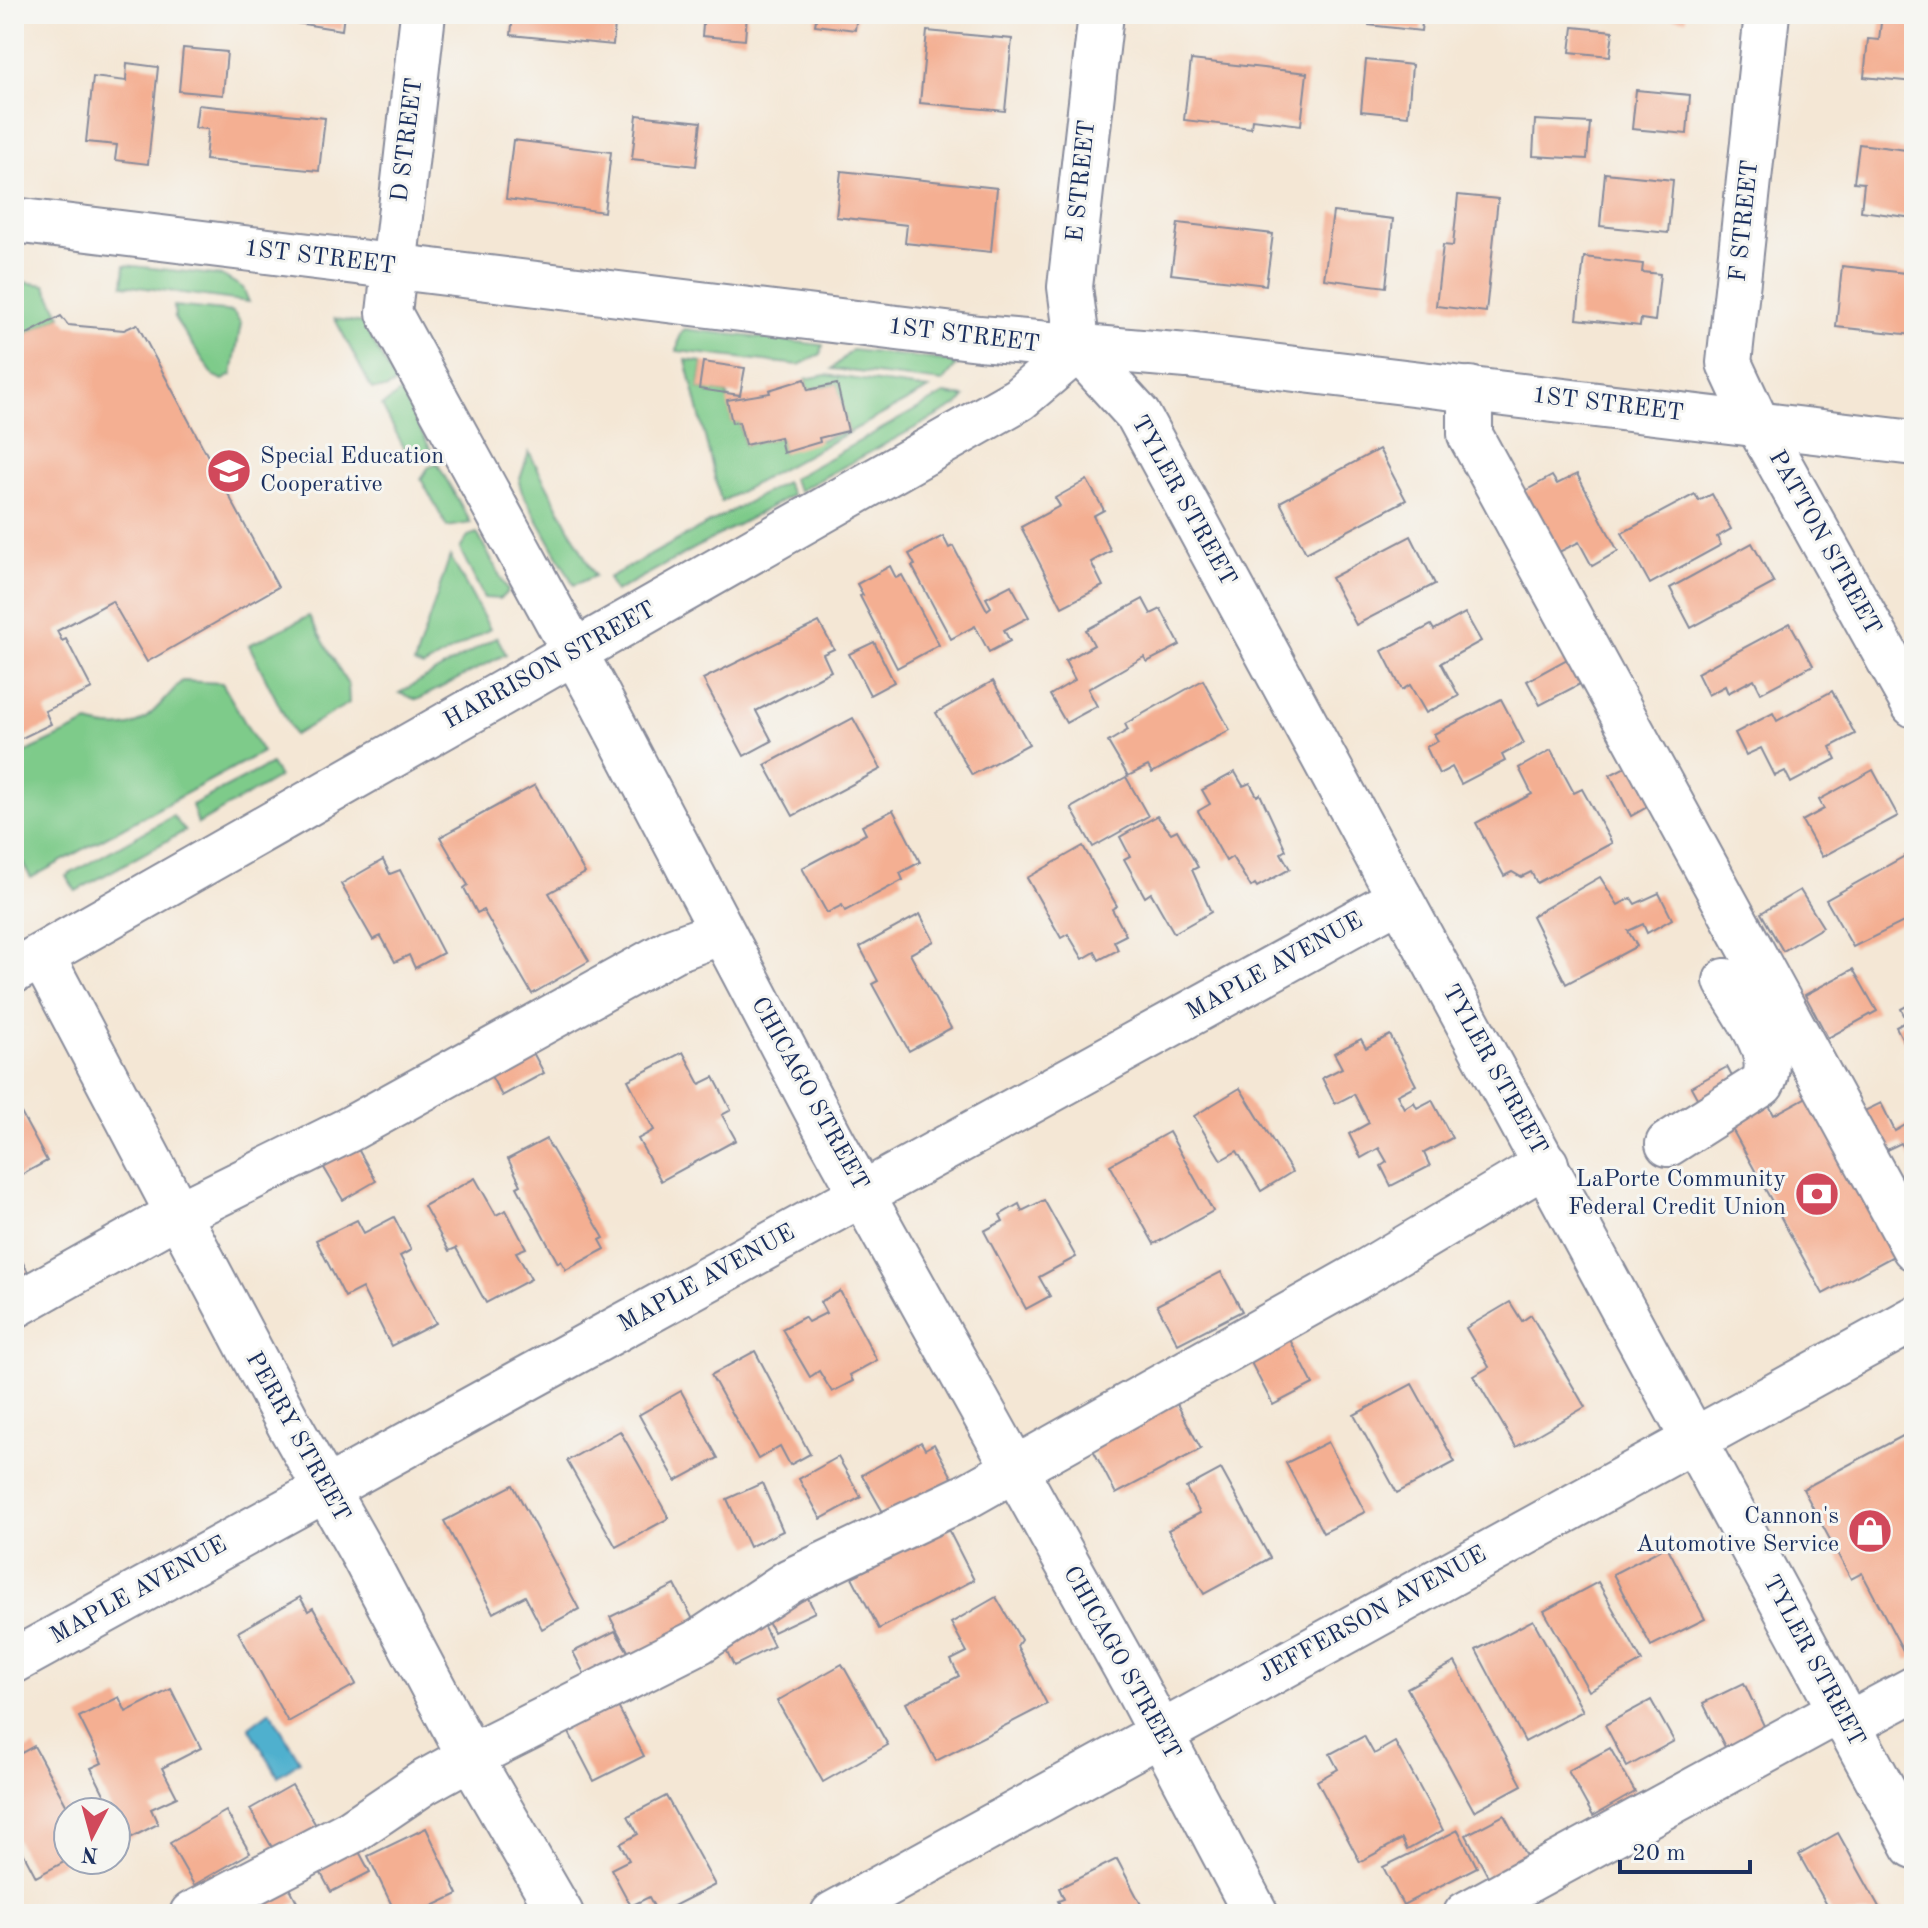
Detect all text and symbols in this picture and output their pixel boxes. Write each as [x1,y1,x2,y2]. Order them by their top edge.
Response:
street label: D STREET [388,77,428,203]
street label: E STREET [1064,119,1100,243]
street label: F STREET [1727,159,1763,283]
street label: 1ST STREET [243,237,397,279]
street label: 1ST STREET [887,315,1041,357]
street label: 1ST STREET [1531,384,1685,426]
street label: TYLER STREET [1126,412,1240,590]
place label: Special Education Cooperative [260,445,444,497]
school or university icon: Special Education Cooperative [205,447,253,495]
street label: PATTON STREET [1763,447,1885,639]
street label: HARRISON STREET [440,598,660,734]
street label: MAPLE AVENUE [1183,909,1367,1025]
street label: TYLER STREET [1437,981,1551,1159]
street label: CHICAGO STREET [746,993,872,1195]
place label: LaPorte Community Federal Credit Union [1568,1168,1786,1220]
bank icon: LaPorte Community Federal Credit Union [1793,1170,1841,1218]
street label: MAPLE AVENUE [615,1221,799,1337]
street label: PERRY STREET [240,1348,354,1526]
place label: Cannon's Automotive Service [1636,1505,1839,1557]
shop icon: Cannon's Automotive Service [1846,1507,1894,1555]
street label: MAPLE AVENUE [47,1533,231,1649]
street label: JEFFERSON AVENUE [1255,1542,1491,1688]
street label: CHICAGO STREET [1058,1562,1184,1764]
street label: TYLER STREET [1758,1571,1868,1751]
north arrow [52,1796,132,1876]
scale bar [1620,1824,1750,1874]
text: N [80,1842,100,1866]
text: 20 m [1632,1842,1686,1866]

